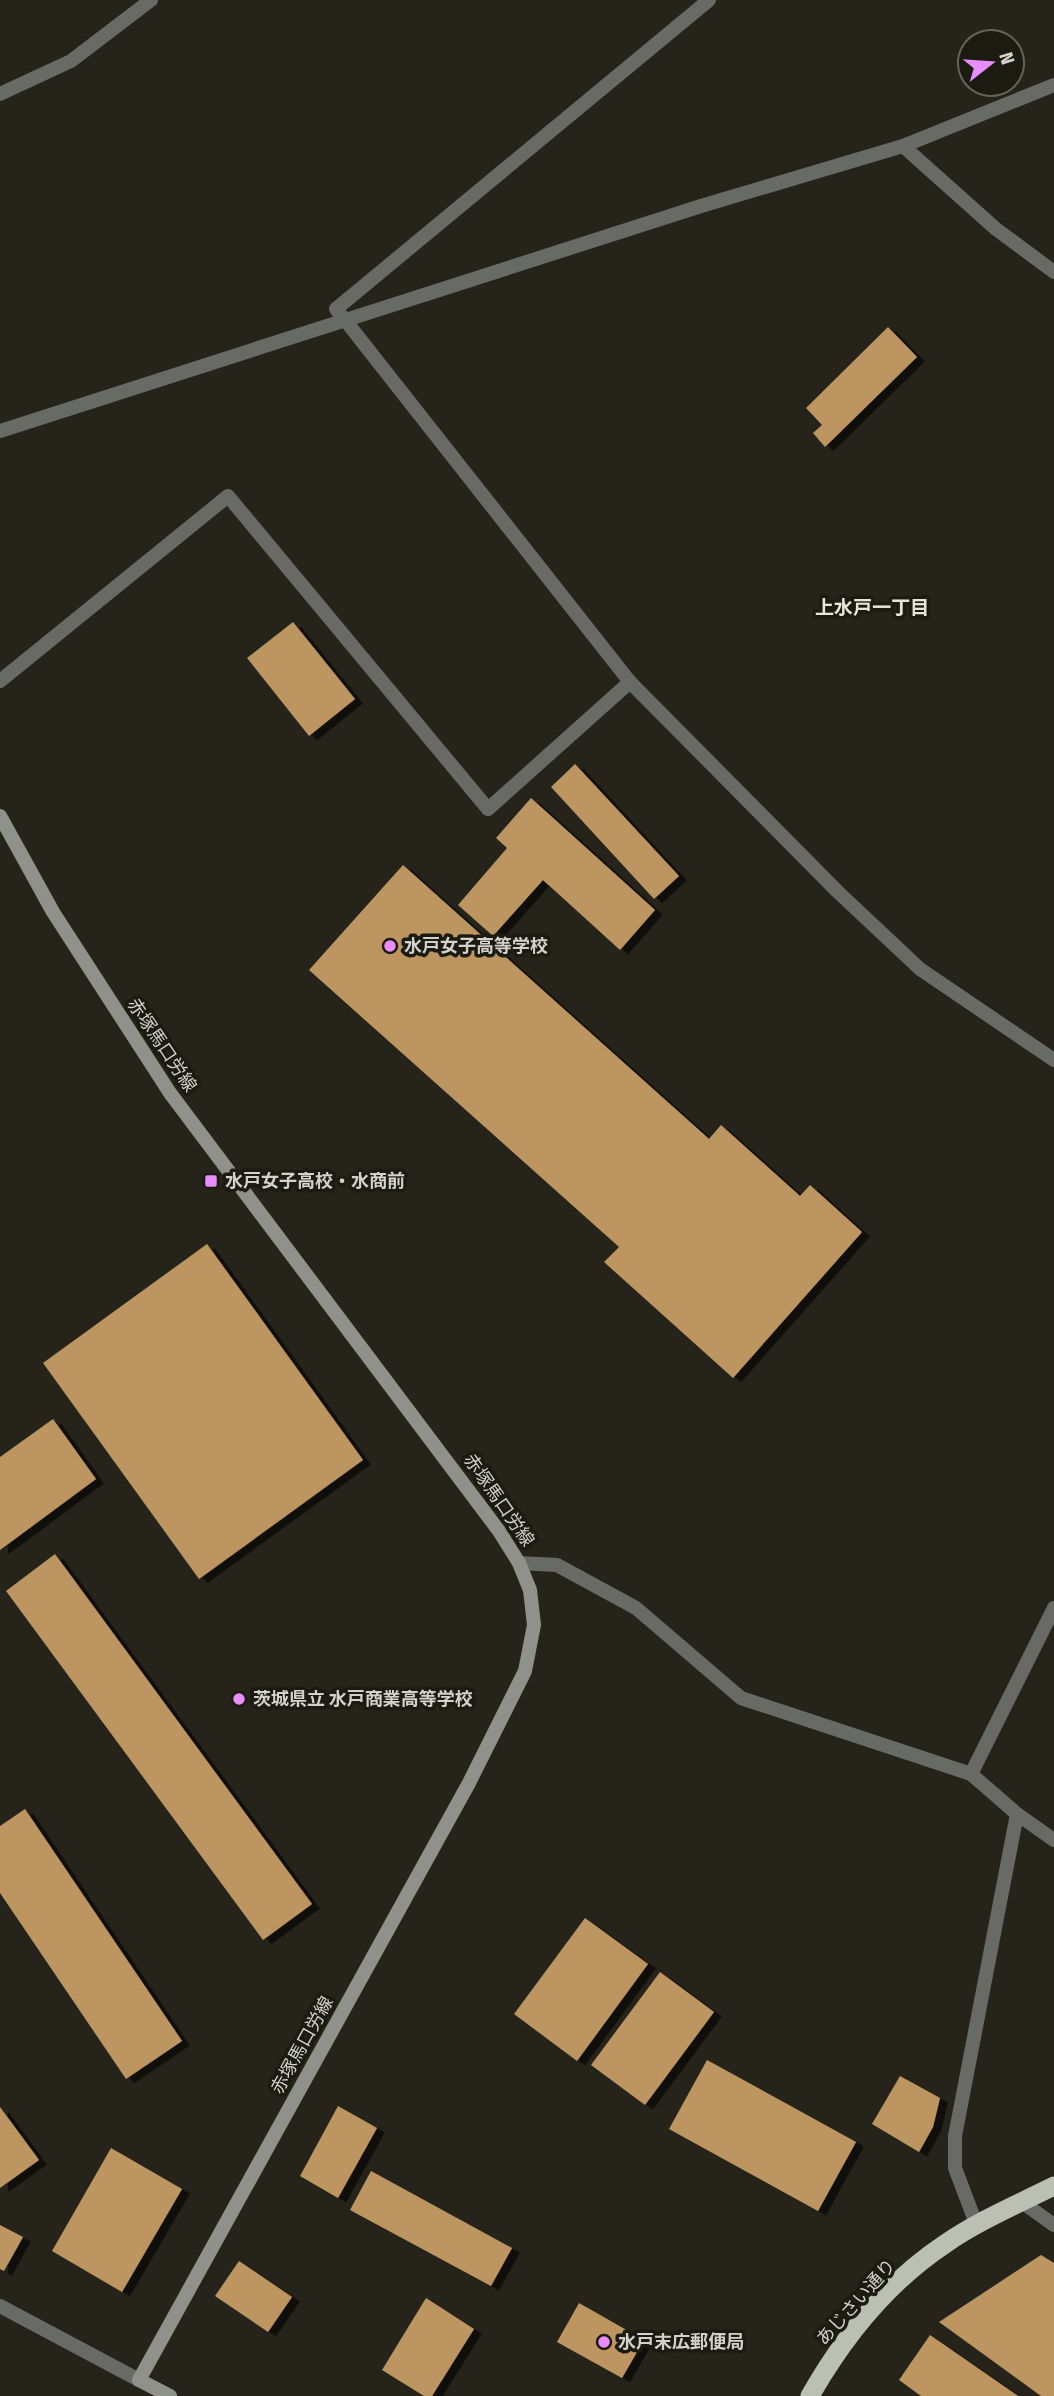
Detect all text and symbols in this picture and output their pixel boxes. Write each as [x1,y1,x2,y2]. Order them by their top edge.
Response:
north arrow [956,28,1026,98]
text: N [994,49,1019,67]
district label: 上水戸一丁目 [815,596,929,619]
place label: 水戸女子高等学校 [404,935,548,957]
marker: 水戸女子高等学校 [382,938,398,954]
street label: 赤塚馬口労線 [123,994,201,1096]
place label: 水戸女子高校・水商前 [225,1170,405,1192]
marker: 水戸女子高校・水商前 [203,1173,219,1189]
street label: 赤塚馬口労線 [459,1449,539,1551]
place label: 茨城県立 水戸商業高等学校 [253,1688,473,1710]
marker: 茨城県立 水戸商業高等学校 [231,1691,247,1707]
street label: 赤塚馬口労線 [266,1992,338,2098]
street label: あじさい通り [812,2255,900,2349]
place label: 水戸末広郵便局 [618,2331,744,2353]
marker: 水戸末広郵便局 [596,2334,612,2350]

